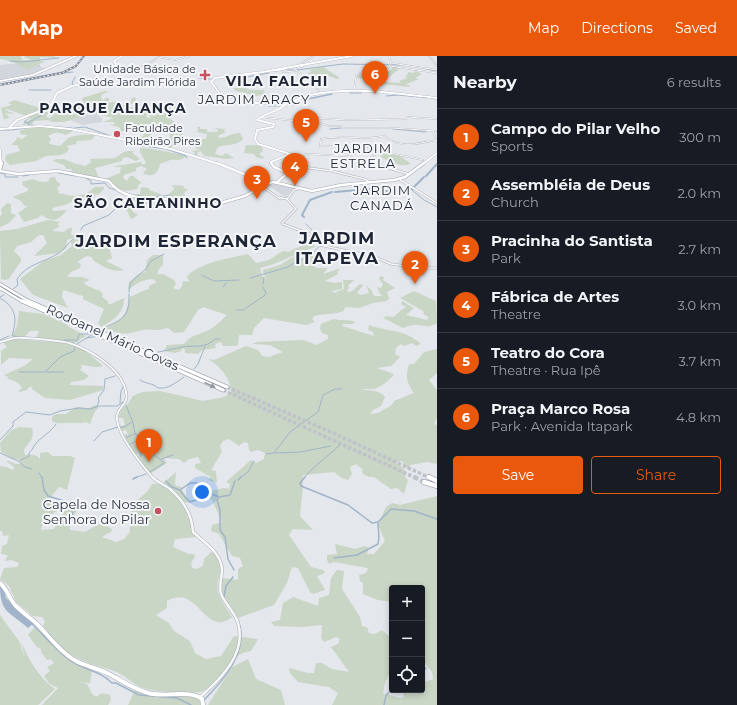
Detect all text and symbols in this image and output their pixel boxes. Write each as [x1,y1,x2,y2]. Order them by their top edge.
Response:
text: Map [20,17,63,40]
text: Map [528,19,559,37]
text: Directions [581,19,653,37]
text: Saved [675,19,717,37]
pin: 6 [362,61,388,94]
place label: Unidade Básica de Saúde Jardim Flórida [79,62,196,89]
marker: Unidade Básica de Saúde Jardim Flórida [199,69,211,81]
district label: VILA FALCHI [225,72,328,90]
text: Nearby [453,72,517,92]
text: 6 results [667,74,721,90]
district label: JARDIM ARACY [197,91,310,107]
district label: PARQUE ALIANÇA [39,99,187,117]
pin: 5 [293,109,319,142]
text: Campo do Pilar Velho [491,119,660,138]
place label: Faculdade Ribeirão Pires [125,121,201,148]
marker: Faculdade Ribeirão Pires [112,129,122,139]
text: 1 [463,129,469,145]
text: 300 m [679,129,721,145]
text: Sports [491,138,533,154]
district label: JARDIM ESTRELA [330,140,396,171]
pin: 4 [282,153,308,186]
pin: 3 [244,166,270,199]
text: Assembléia de Deus [491,175,650,194]
district label: JARDIM CANADÁ [350,182,414,213]
text: 2 [462,185,470,201]
text: 2.0 km [677,185,721,201]
district label: SÃO CAETANINHO [74,194,222,212]
text: Church [491,194,539,210]
district label: JARDIM ITAPEVA [295,228,379,268]
district label: JARDIM ESPERANÇA [74,231,277,251]
text: Pracinha do Santista [491,231,653,250]
text: 3 [462,241,470,257]
text: 2.7 km [678,241,721,257]
text: Park [491,250,521,266]
pin: 2 [402,251,428,284]
text: Fábrica de Artes [491,287,619,306]
text: 4 [462,297,470,313]
text: 3.0 km [678,297,721,313]
street label: Rodoanel Mário Covas [44,300,182,374]
text: Theatre [491,306,541,322]
text: Teatro do Cora [491,343,605,362]
text: 5 [462,353,470,369]
text: 3.7 km [679,353,721,369]
text: Theatre · Rua Ipê [491,362,601,378]
one-way arrow [205,382,216,388]
text: Praça Marco Rosa [491,399,630,418]
text: 6 [462,409,470,425]
text: 4.8 km [676,409,721,425]
text: Park · Avenida Itapark [491,418,633,434]
pin: 1 [136,429,162,462]
button: Save [453,456,583,494]
button: Share [591,456,721,494]
your location [192,482,212,502]
place label: Capela de Nossa Senhora do Pilar [43,496,150,527]
marker: Capela de Nossa Senhora do Pilar [153,506,163,516]
map controls [389,585,425,693]
button: + [389,585,425,621]
button: − [389,621,425,657]
button: locate [389,657,425,693]

